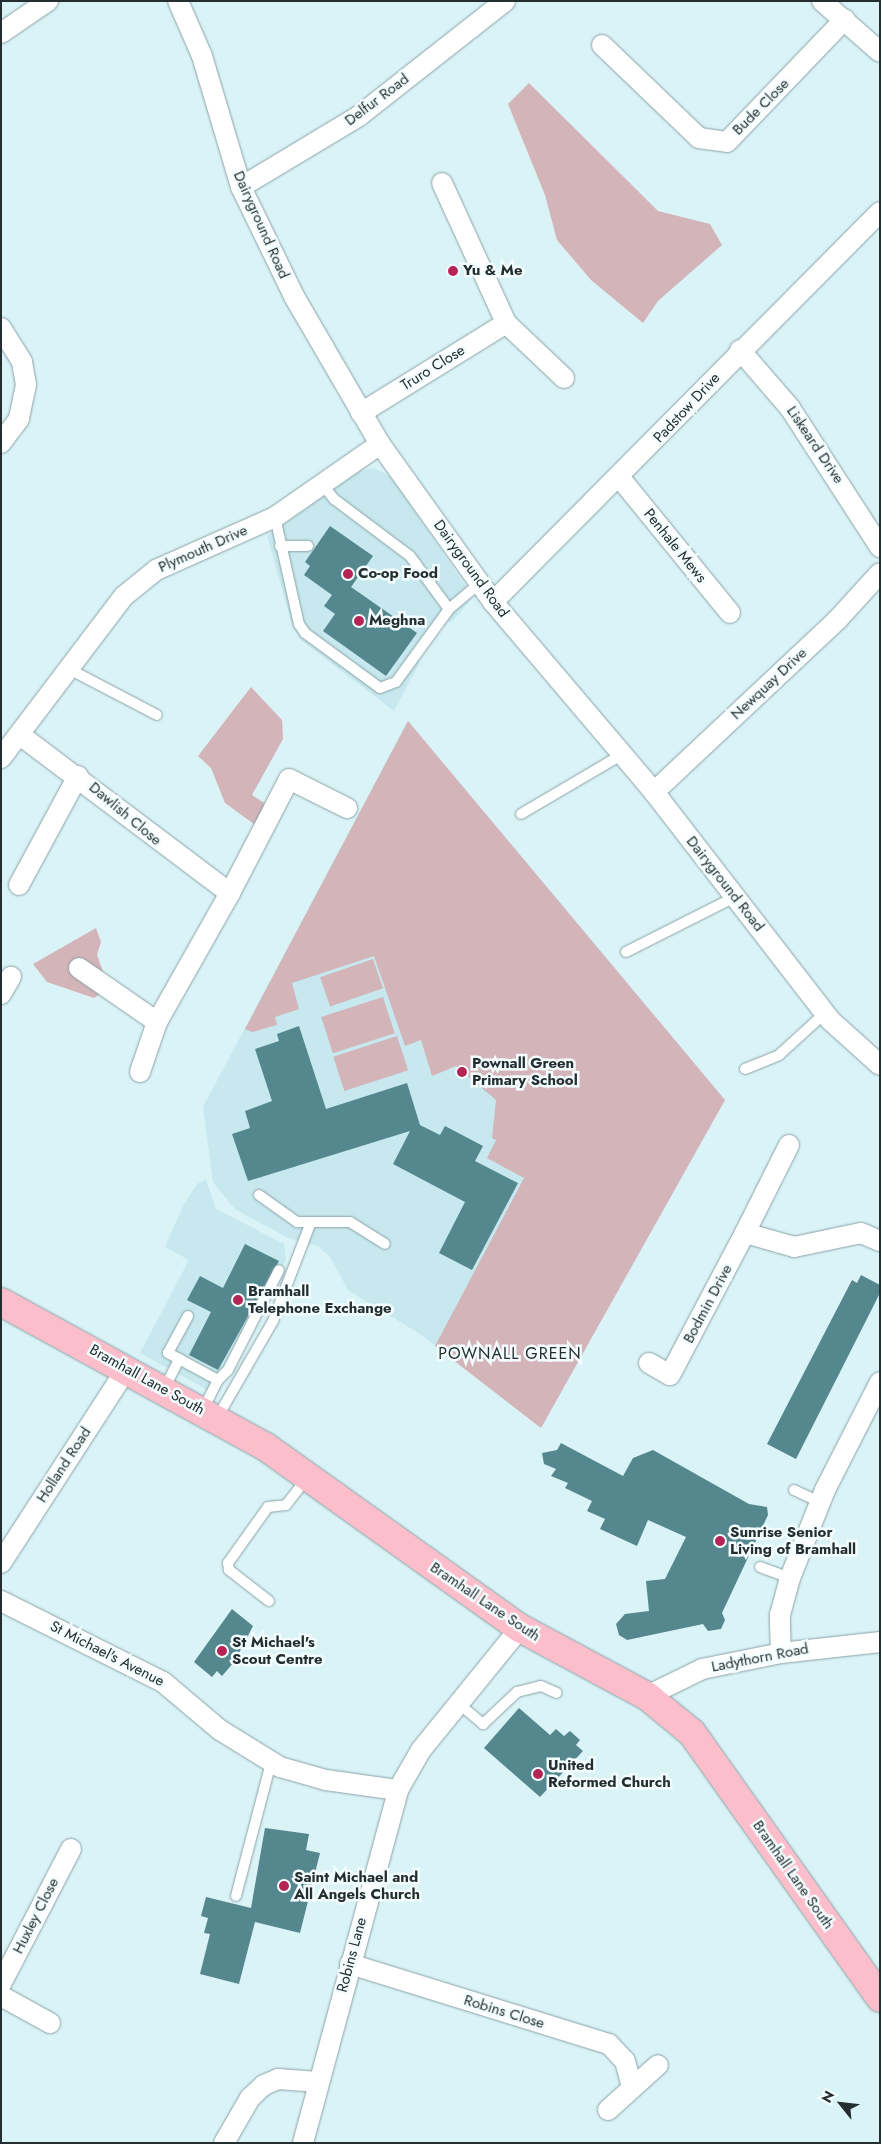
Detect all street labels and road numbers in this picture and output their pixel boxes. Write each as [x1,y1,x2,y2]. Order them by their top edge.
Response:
street label: Delfur Road [341,70,413,130]
street label: Bude Close [729,75,793,139]
street label: Dairyground Road [229,168,293,282]
street label: Truro Close [398,341,468,395]
street label: Padstow Drive [650,369,724,447]
street label: Liskeard Drive [783,403,847,487]
street label: Penhale Mews [640,505,710,587]
street label: Dairyground Road [430,517,512,621]
street label: Plymouth Drive [156,521,250,577]
street label: Newquay Drive [727,644,811,724]
street label: Dawlish Close [85,779,165,849]
street label: Dairyground Road [682,833,768,935]
street label: Bodmin Drive [680,1262,736,1346]
street label: Bramhall Lane South [86,1341,208,1419]
street label: Holland Road [33,1424,95,1506]
street label: Bramhall Lane South [427,1559,543,1645]
street label: St Michael's Avenue [47,1617,167,1691]
street label: Ladythorn Road [710,1640,810,1676]
street label: Bramhall Lane South [749,1817,837,1933]
street label: Huxley Close [9,1875,63,1957]
street label: Robins Lane [333,1915,371,1995]
street label: Robins Close [462,1991,546,2033]

